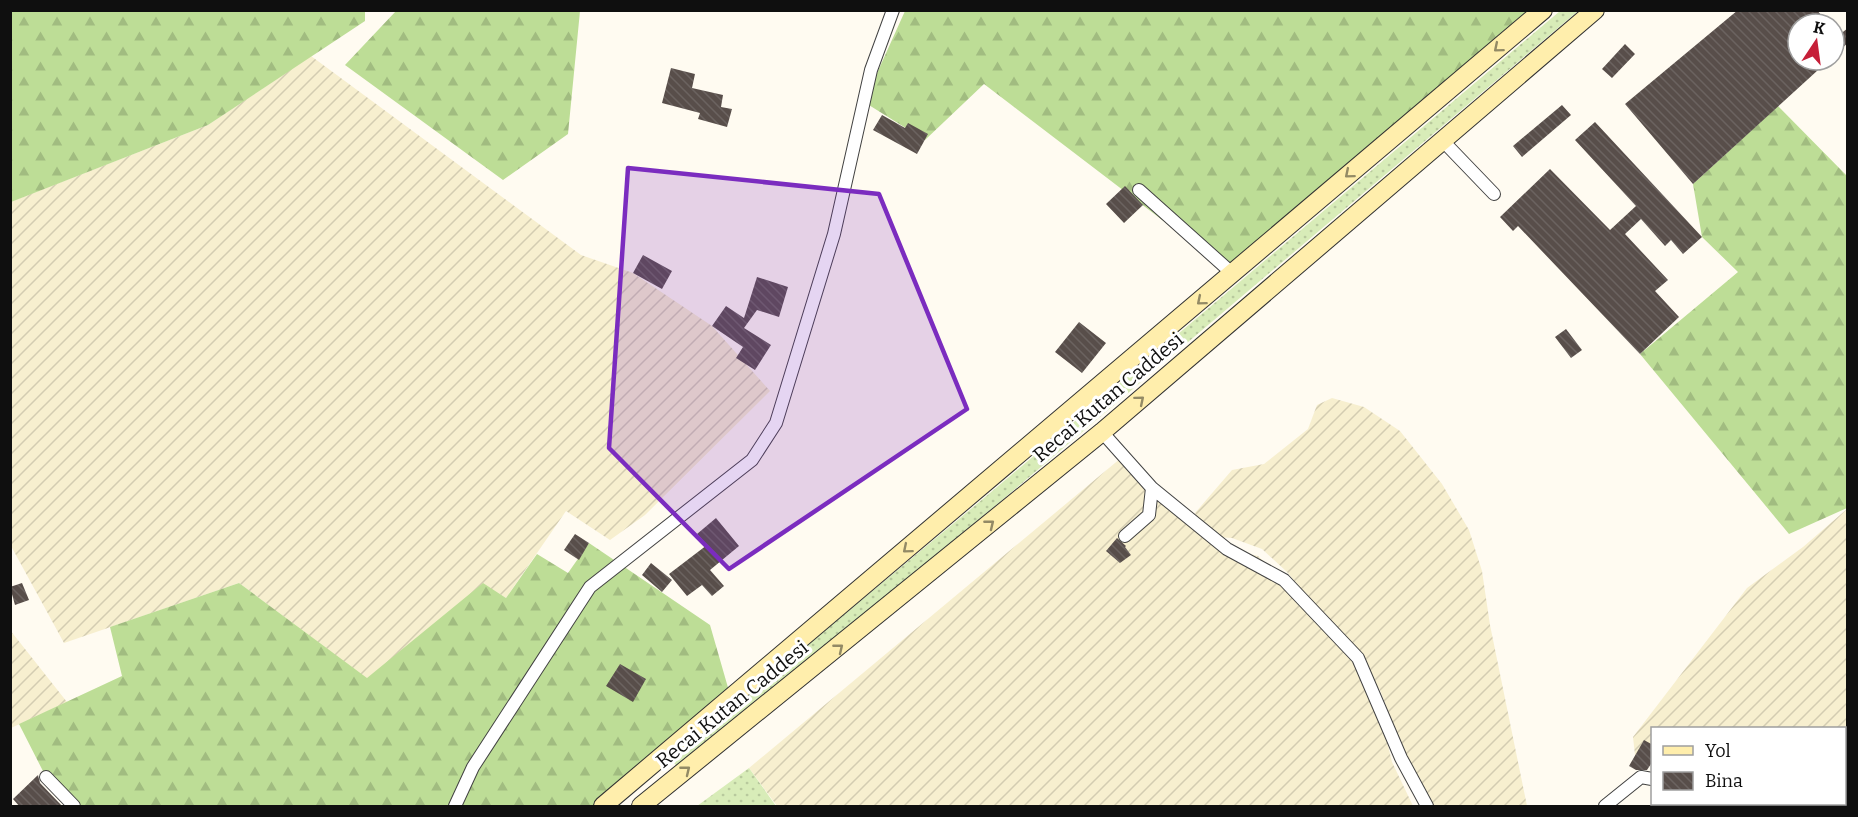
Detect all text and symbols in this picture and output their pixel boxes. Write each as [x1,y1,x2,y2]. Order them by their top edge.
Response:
north arrow [1786,12,1846,72]
text: K [1812,17,1827,39]
one-way arrow [1494,41,1505,52]
one-way arrow [1345,167,1356,178]
one-way arrow [1197,293,1208,304]
street label: Recai Kutan Caddesi [1028,327,1188,467]
one-way arrow [1133,396,1144,407]
one-way arrow [983,521,994,532]
one-way arrow [903,541,914,552]
street label: Recai Kutan Caddesi [651,635,813,773]
one-way arrow [832,644,843,655]
legend [1651,727,1846,805]
text: Yol [1705,740,1731,762]
one-way arrow [680,766,691,777]
text: Bina [1705,770,1743,792]

